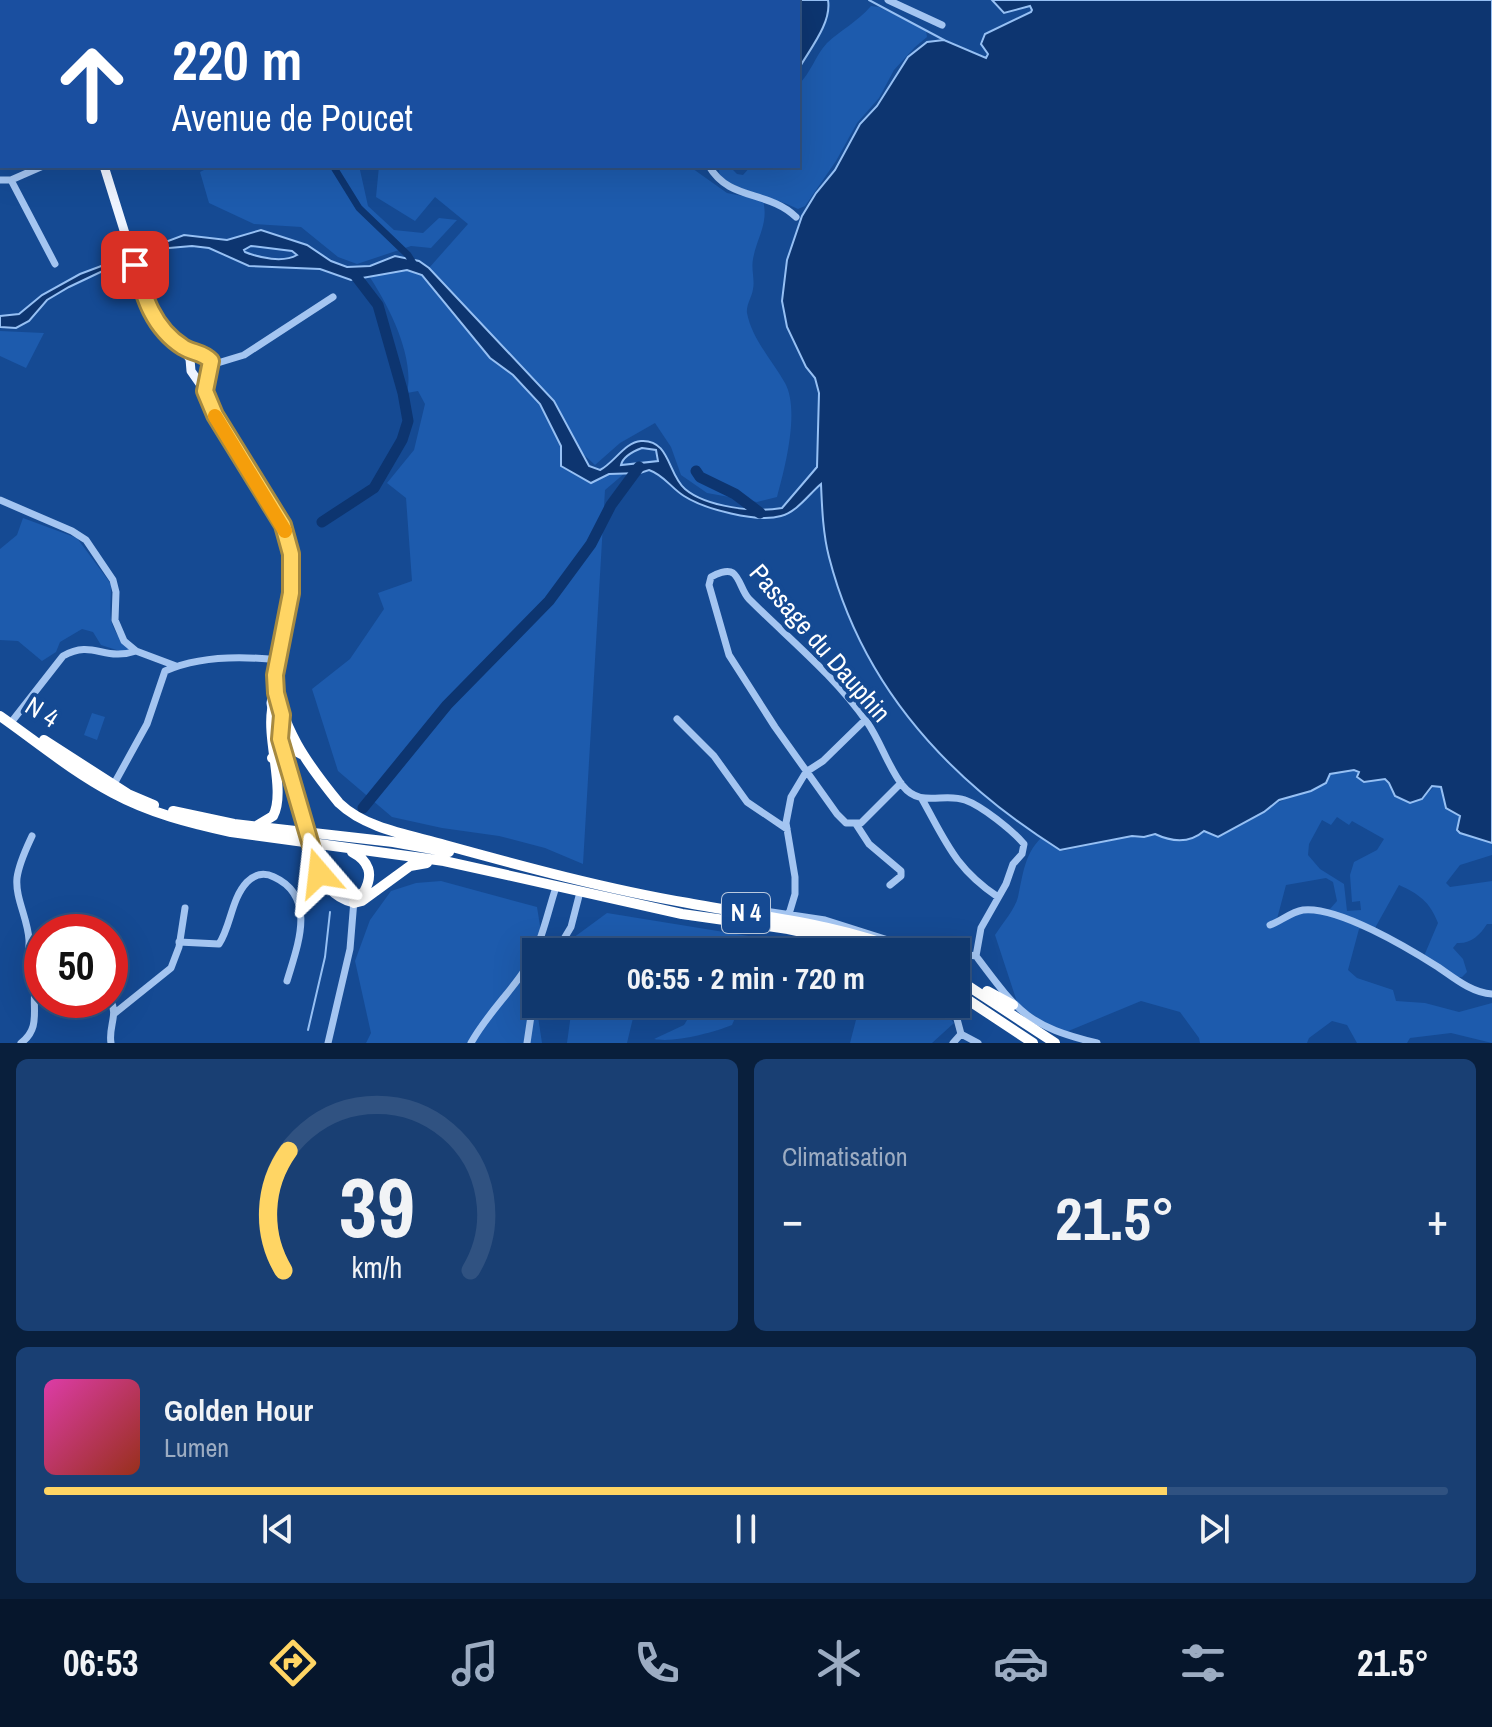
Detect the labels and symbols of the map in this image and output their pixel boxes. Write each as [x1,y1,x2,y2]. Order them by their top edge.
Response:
pin [101,231,169,299]
street label: Passage du Dauphin [742,556,899,729]
street label: N 4 [19,688,66,735]
position arrow [277,831,361,915]
road number: N 4 [722,893,770,933]
speed limit sign: 50 [24,914,128,1018]

